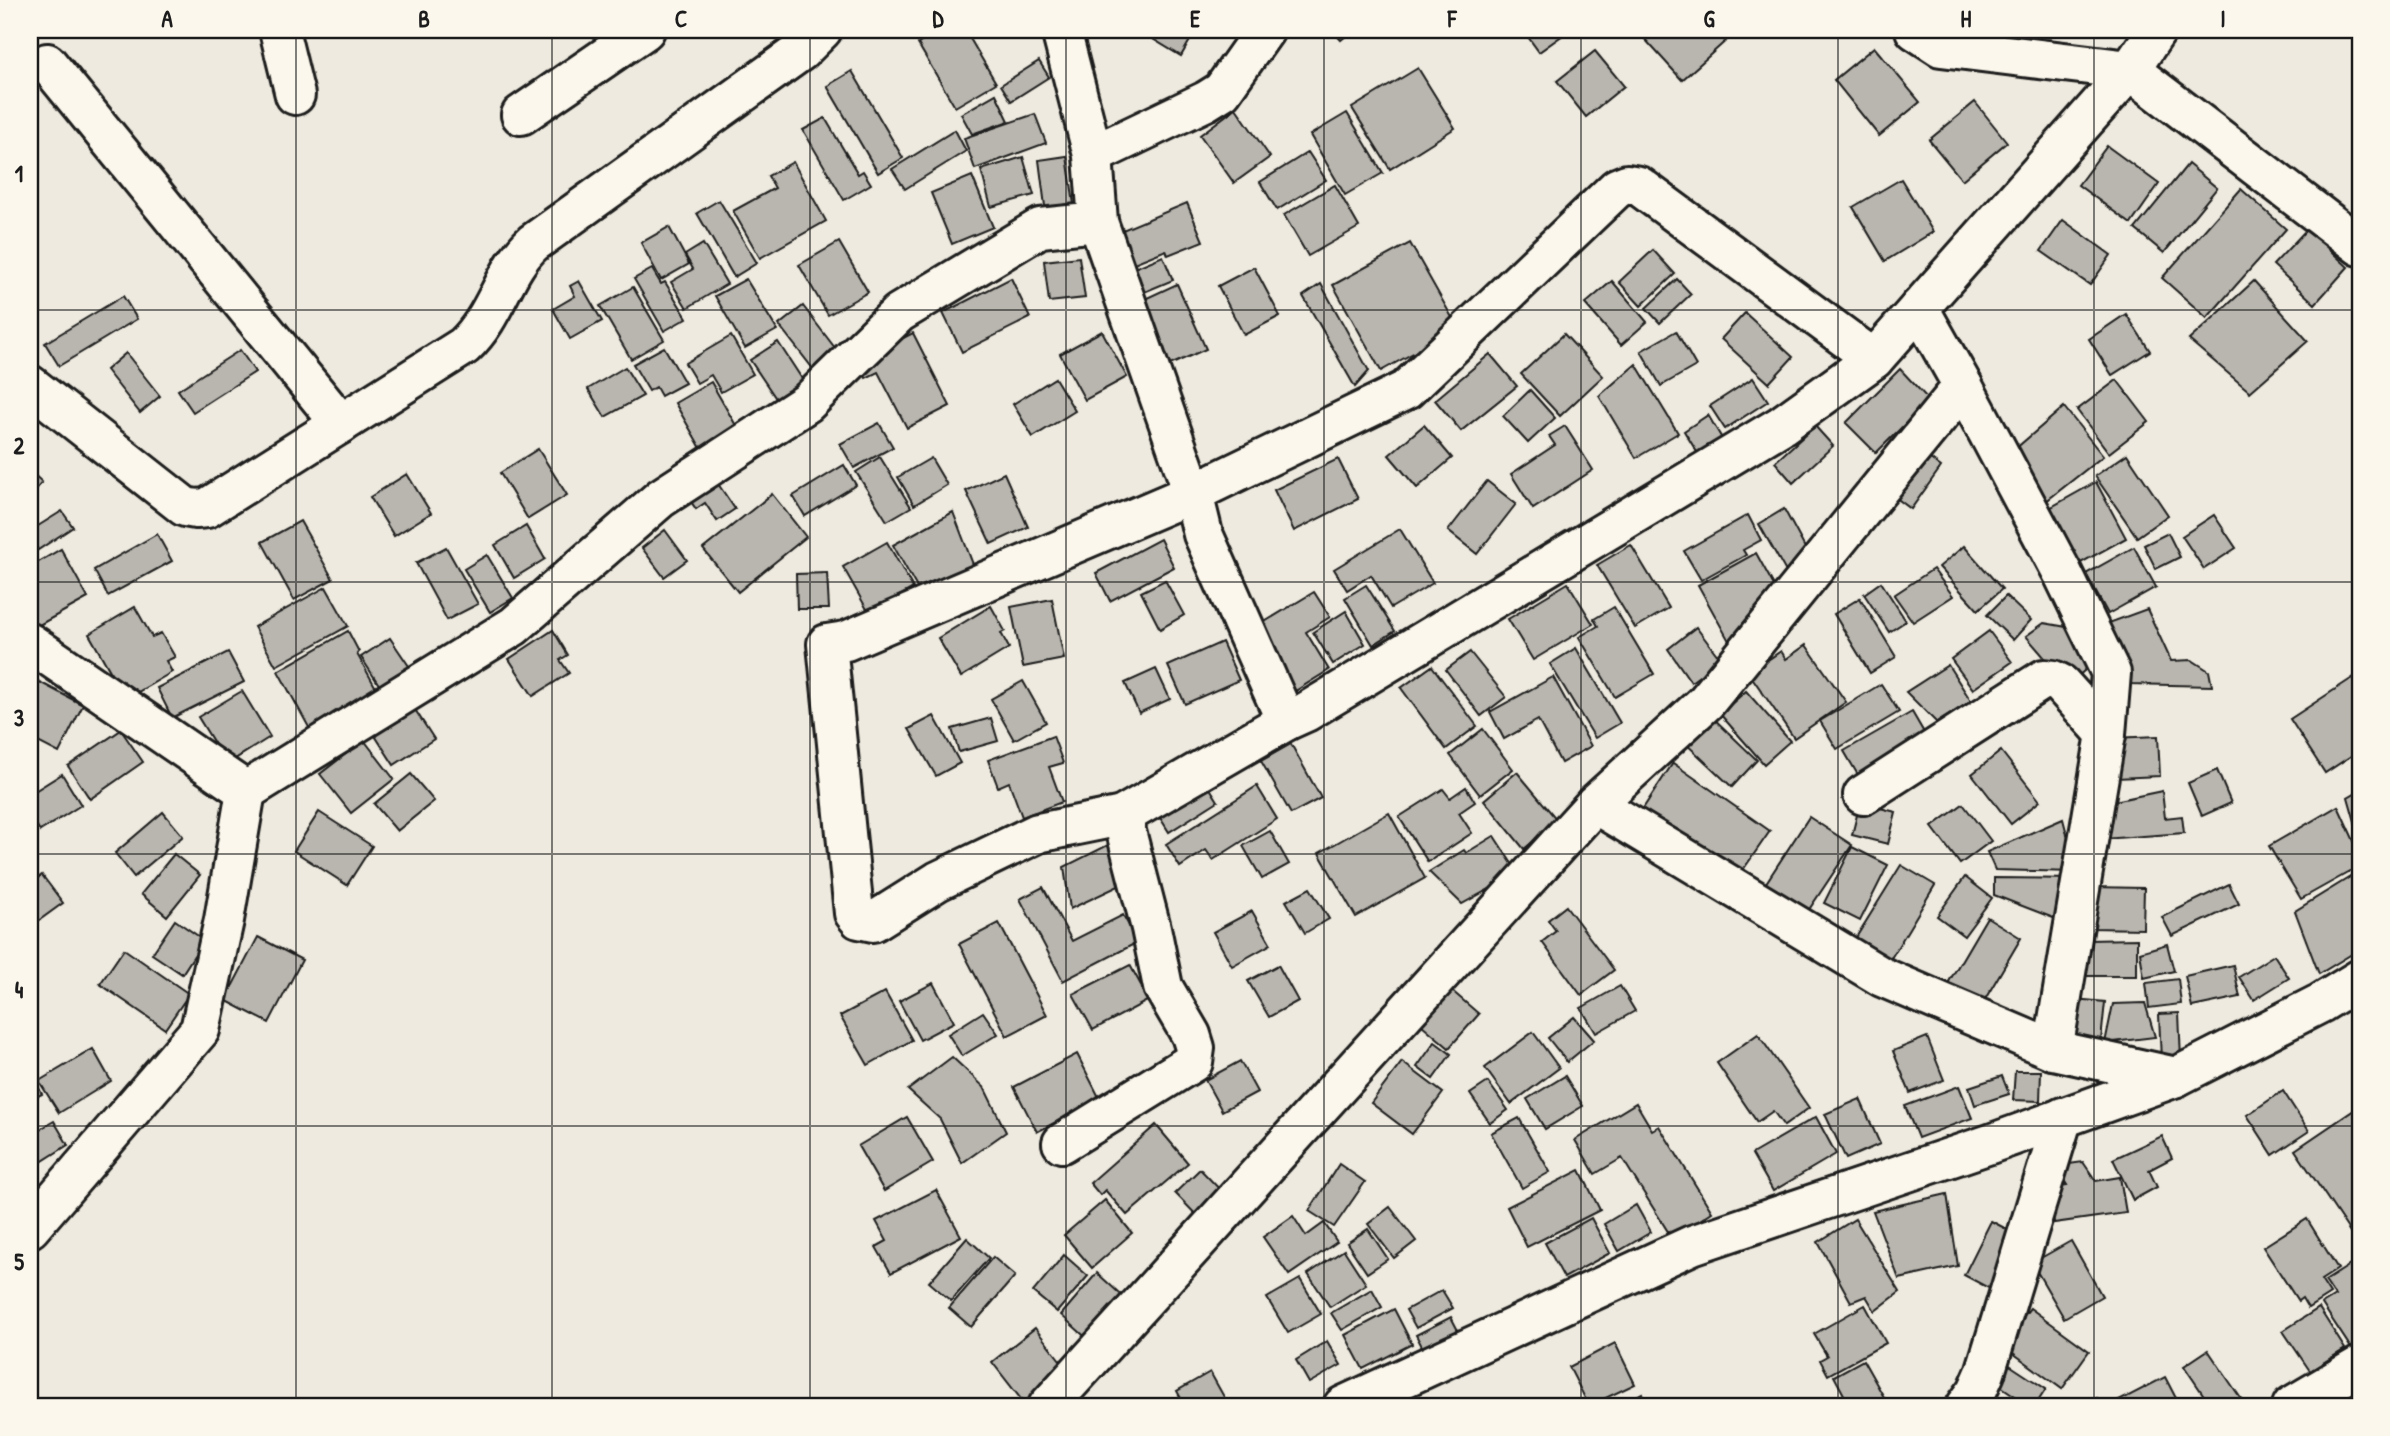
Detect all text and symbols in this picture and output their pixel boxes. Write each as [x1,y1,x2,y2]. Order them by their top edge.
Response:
text: A [161,3,173,34]
text: B [418,3,430,34]
text: C [675,3,687,34]
text: D [933,3,945,34]
text: E [1190,3,1201,34]
text: F [1447,3,1458,34]
text: G [1703,3,1715,34]
text: H [1961,3,1972,34]
text: I [2220,3,2226,34]
text: 1 [15,158,23,189]
text: 2 [14,430,25,461]
text: 3 [14,702,24,733]
text: 4 [15,974,24,1005]
text: 5 [14,1246,24,1277]

